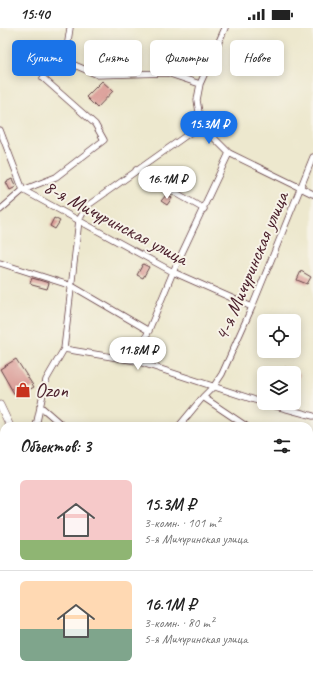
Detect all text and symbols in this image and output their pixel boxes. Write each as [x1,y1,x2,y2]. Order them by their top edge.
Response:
text: 15:40 [20,5,50,24]
chip: Купить [12,40,76,76]
chip: Снять [84,40,142,76]
chip: Фильтры [150,40,222,76]
chip: Новое [230,40,284,76]
pin: 15.3M ₽ [172,111,246,145]
text: 15.3M ₽ [189,116,229,132]
pin: 16.1M ₽ [130,166,204,200]
text: 16.1M ₽ [147,171,187,187]
street label: 8-я Мичуринская улица [40,174,194,272]
street label: 4-я Мичуринская улица [209,186,295,344]
map controls [257,314,301,410]
button: locate [257,314,301,358]
pin: 11.8M ₽ [101,337,175,371]
text: 11.8M ₽ [118,342,158,358]
button: layers [257,366,301,410]
place label: Ozon [35,378,69,403]
shop icon: Ozon [14,381,32,399]
icon: filters [271,435,293,457]
text: Объектов: 3 [20,436,91,457]
text: 15.3M ₽ [144,494,195,515]
icon: home [52,496,100,544]
text: 3-комн. · 101 m² [144,515,220,531]
text: 5-я Мичуринская улица [144,531,248,547]
text: 16.1M ₽ [144,594,196,615]
icon: home [52,597,100,645]
text: 3-комн. · 80 m² [144,615,214,631]
text: 5-я Мичуринская улица [144,631,248,647]

